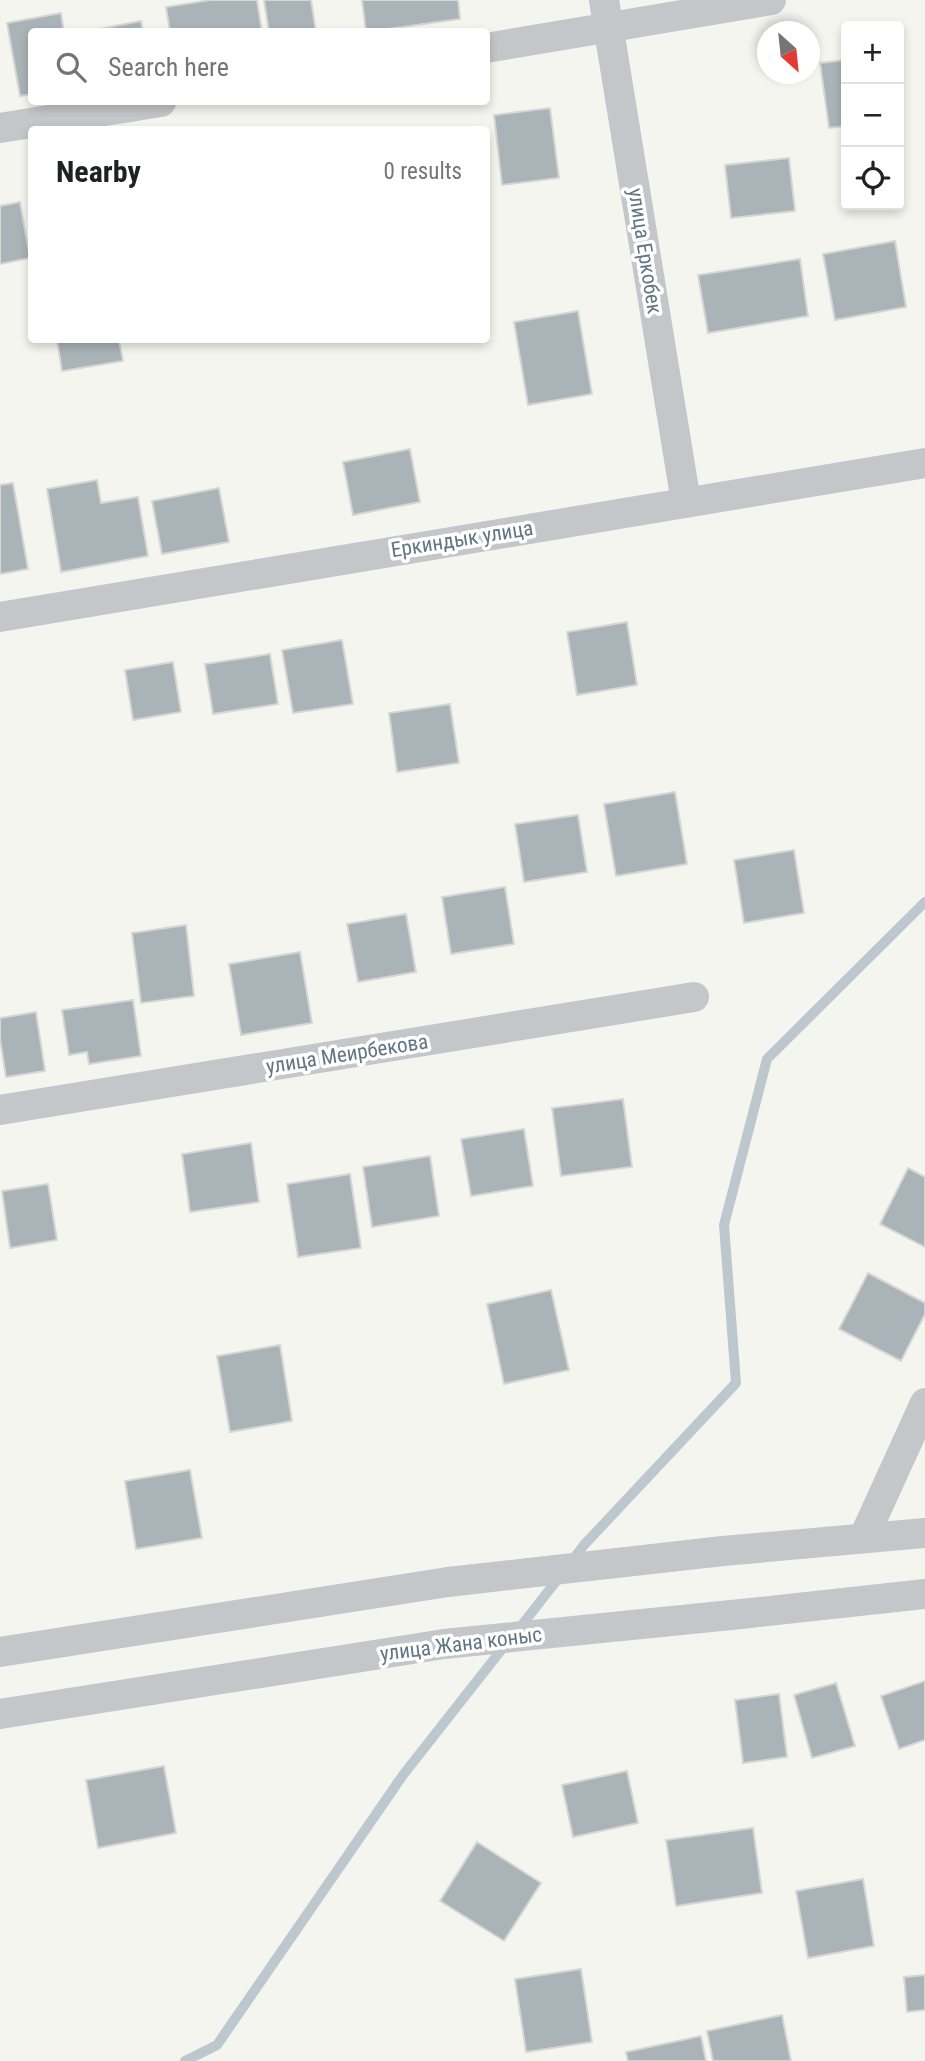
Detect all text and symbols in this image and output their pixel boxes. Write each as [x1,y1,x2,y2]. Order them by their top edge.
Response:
north arrow [757,21,820,84]
map controls [841,21,904,210]
button: + [841,21,904,84]
search box [28,28,490,105]
icon: search [52,48,90,86]
text: Search here [108,52,229,82]
button: − [841,84,904,147]
button: locate [841,147,904,210]
text: Nearby [56,154,141,189]
text: 0 results [384,158,462,185]
street label: улица Еркобек [623,186,667,316]
street label: Еркиндык улица [389,516,535,562]
street label: улица Меирбекова [264,1029,430,1079]
street label: улица Жана коныс [379,1622,543,1666]

